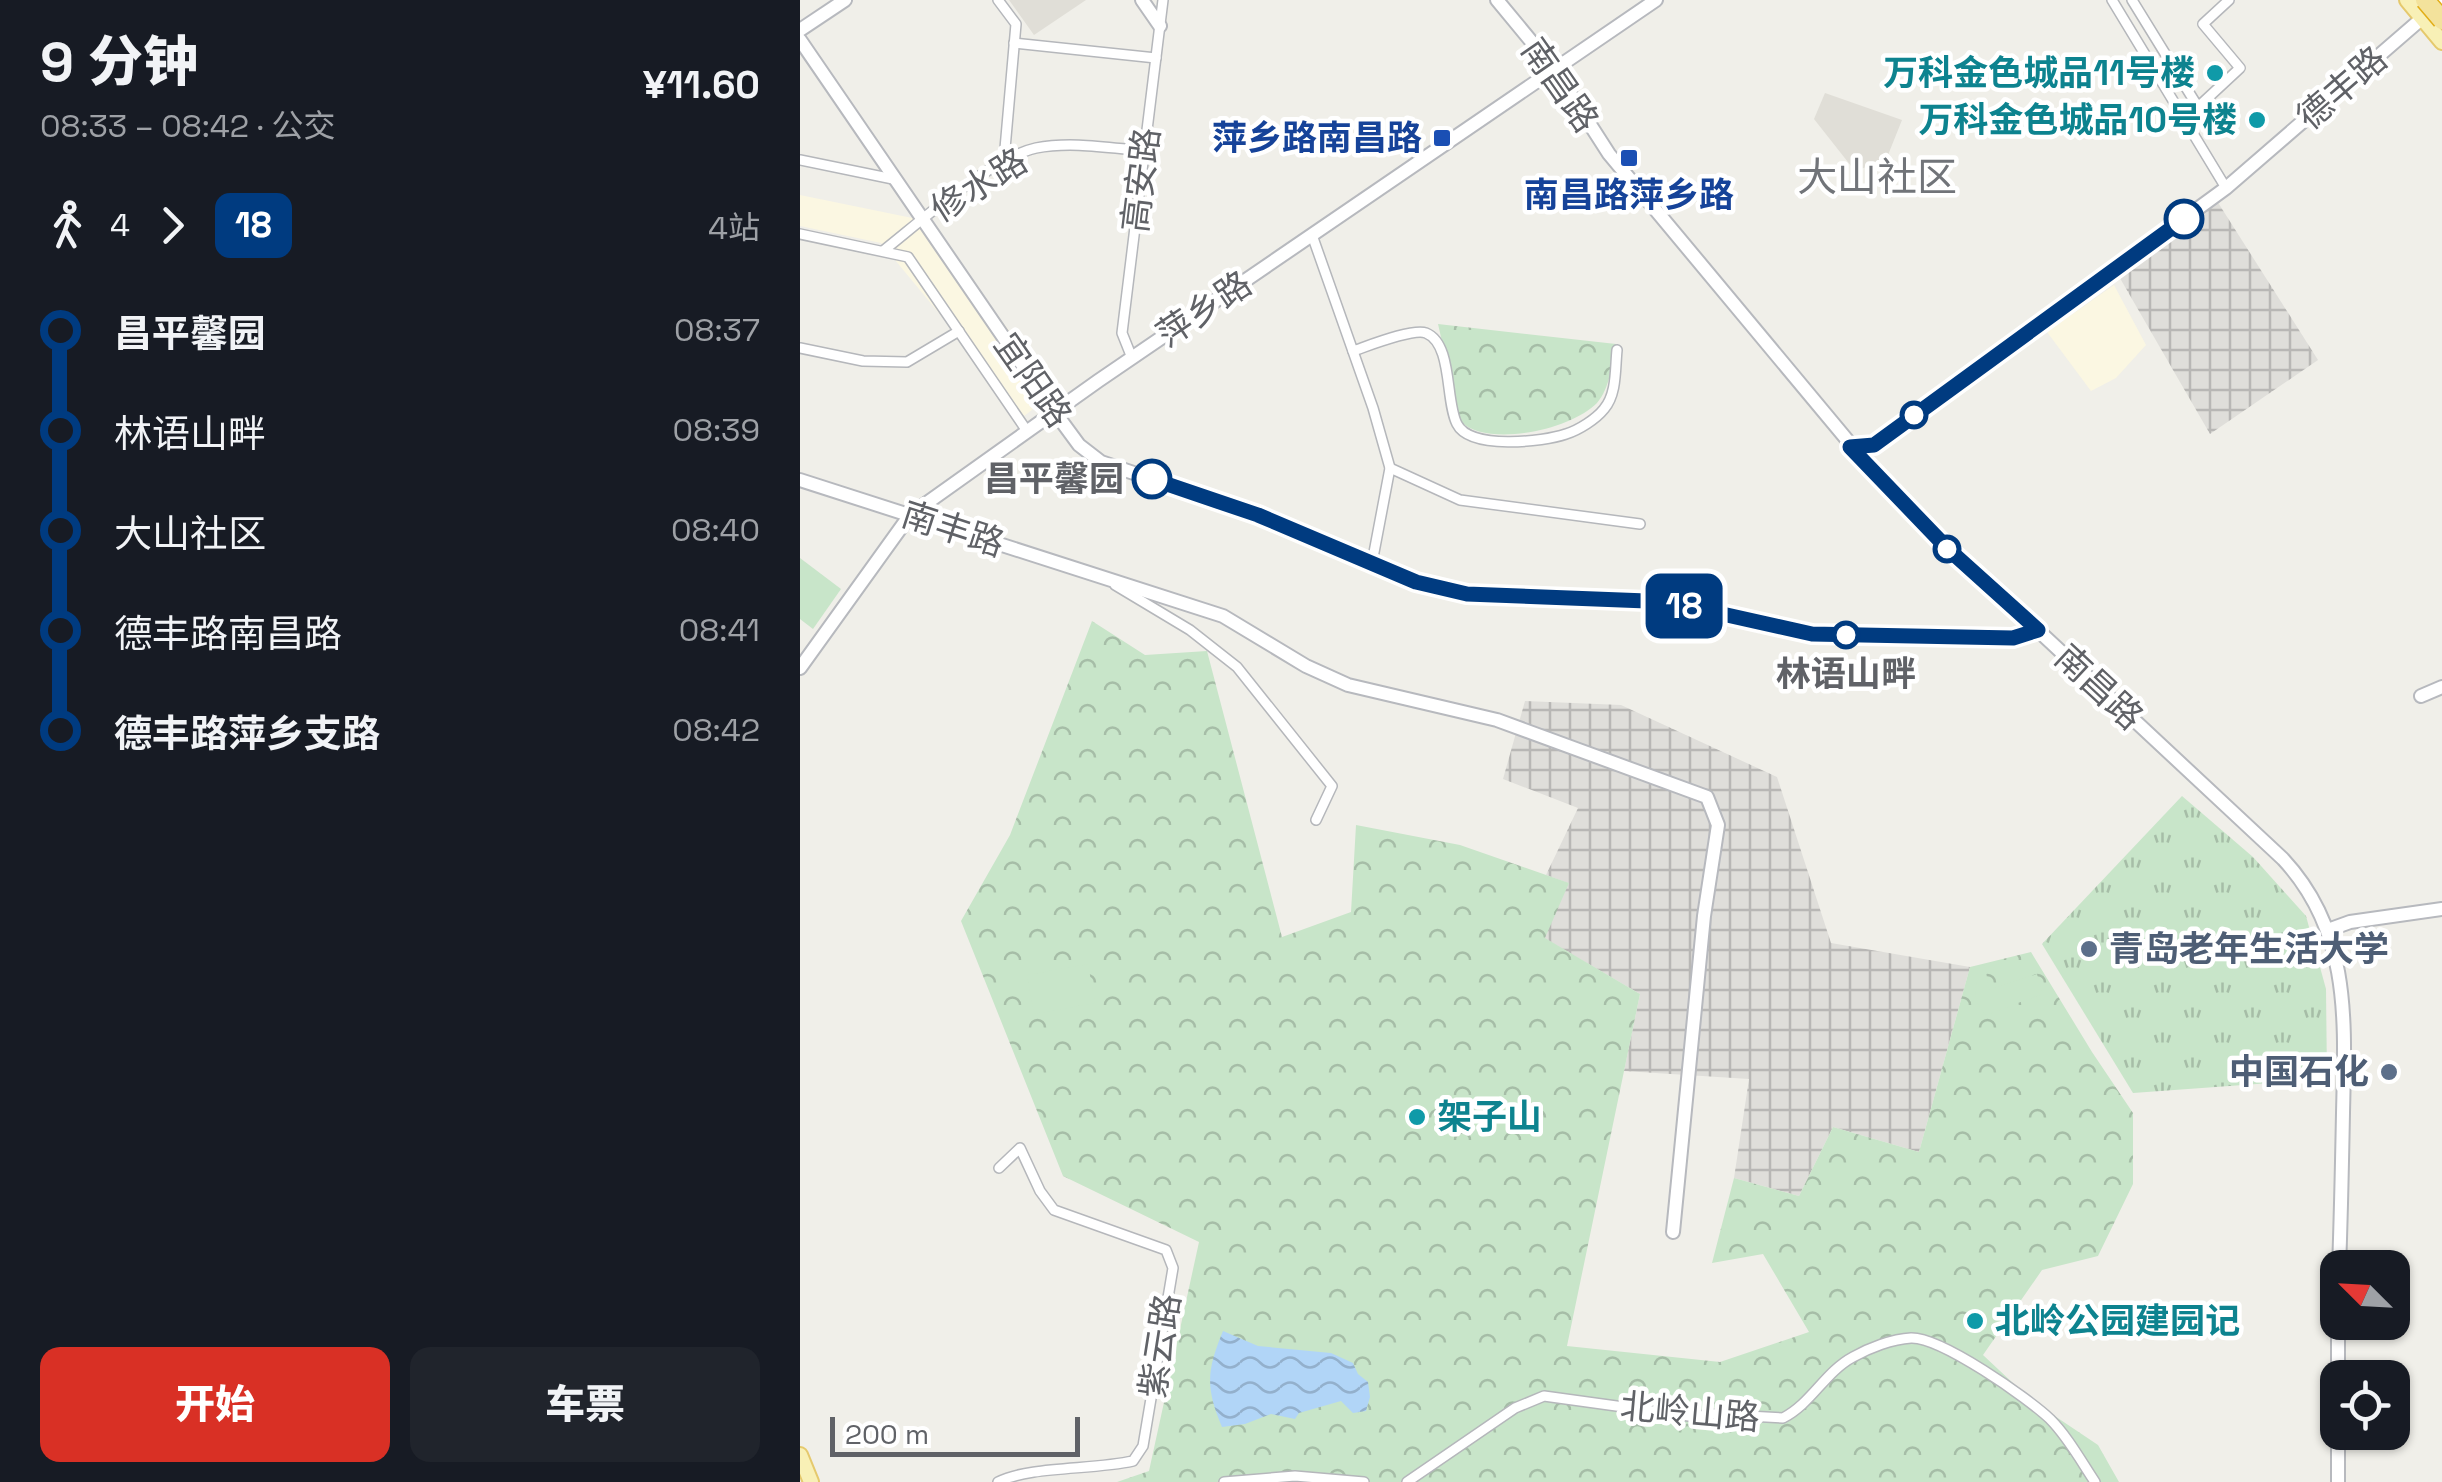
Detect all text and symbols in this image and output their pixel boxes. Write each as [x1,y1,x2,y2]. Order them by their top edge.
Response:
text: 9 分钟 [40,27,198,97]
street label: 南昌路 [1512,29,1608,141]
street label: 德丰路 [2288,37,2396,139]
place label: 万科金色城品11号楼 [1883,51,2195,95]
text: ¥11.60 [643,61,760,109]
marker: 万科金色城品11号楼 [2204,62,2226,84]
place label: 万科金色城品10号楼 [1918,98,2237,142]
text: 08:33 – 08:42 · 公交 [40,106,336,146]
marker: 万科金色城品10号楼 [2246,109,2268,131]
place label: 萍乡路南昌路 [1212,116,1422,160]
street label: 高安路 [1113,125,1169,235]
marker: 萍乡路南昌路 [1431,127,1453,149]
street label: 修水路 [923,139,1035,231]
marker: 南昌路萍乡路 [1618,147,1640,169]
district label: 大山社区 [1797,152,1957,203]
place label: 南昌路萍乡路 [1524,173,1734,217]
icon: walk [40,198,95,253]
icon: forward [145,198,200,253]
unlabelled marker [2165,200,2203,238]
text: 18 [235,203,272,247]
text: 4 [110,205,130,245]
text: 4站 [708,208,760,248]
street label: 萍乡路 [1148,261,1260,357]
text: 昌平馨园 [114,310,266,358]
text: 08:37 [674,310,760,350]
street label: 宜阳路 [985,324,1081,436]
unlabelled marker [1901,402,1927,428]
text: 林语山畔 [114,410,266,458]
text: 08:39 [673,410,760,450]
place label: 昌平馨园 [984,457,1124,501]
marker: 昌平馨园 [1133,460,1171,498]
street label: 南丰路 [896,492,1010,566]
text: 大山社区 [114,510,266,558]
text: 08:40 [671,510,760,550]
unlabelled marker [1934,536,1960,562]
line badge: 18 [1639,574,1729,638]
text: 18 [1666,584,1702,628]
text: 德丰路南昌路 [114,610,342,658]
text: 08:41 [679,610,760,650]
marker: 林语山畔 [1833,622,1859,648]
street label: 南昌路 [2046,635,2152,739]
place label: 林语山畔 [1776,652,1916,696]
text: 德丰路萍乡支路 [114,710,380,758]
text: 08:42 [672,710,760,750]
place label: 青岛老年生活大学 [2109,927,2389,971]
marker: 青岛老年生活大学 [2078,938,2100,960]
place label: 中国石化 [2229,1050,2369,1094]
marker: 中国石化 [2378,1061,2400,1083]
place label: 架子山 [1437,1095,1542,1139]
marker: 架子山 [1406,1106,1428,1128]
north arrow [2320,1250,2410,1340]
map controls [2320,1250,2410,1450]
street label: 紫云路 [1130,1291,1190,1401]
place label: 北岭公园建园记 [1995,1299,2240,1343]
marker: 北岭公园建园记 [1964,1310,1986,1332]
button: 开始 [40,1347,390,1462]
button: 车票 [410,1347,760,1462]
button: locate [2320,1360,2410,1450]
street label: 北岭山路 [1618,1384,1762,1440]
scale bar [830,1412,1080,1456]
text: 200 m [845,1416,929,1452]

